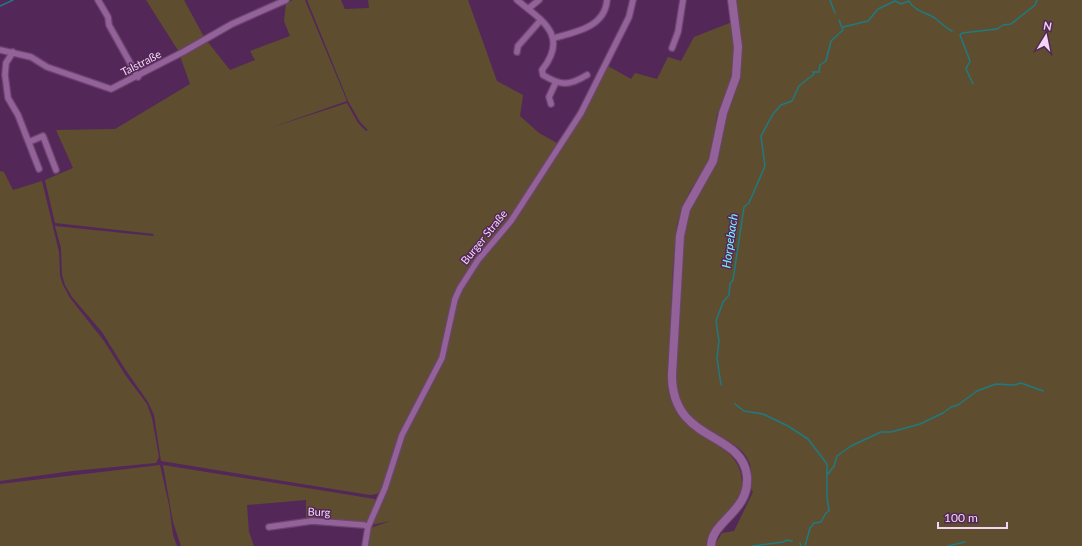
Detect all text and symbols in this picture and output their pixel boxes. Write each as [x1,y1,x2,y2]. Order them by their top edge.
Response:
north arrow [1026,16,1066,56]
text: N [1043,19,1053,33]
street label: Talstraße [118,47,163,78]
street label: Burger Straße [458,207,510,267]
water label: Horpebach [718,213,741,269]
scale bar [938,504,1007,530]
street label: Burg [307,505,331,518]
text: 100 m [944,510,978,525]

